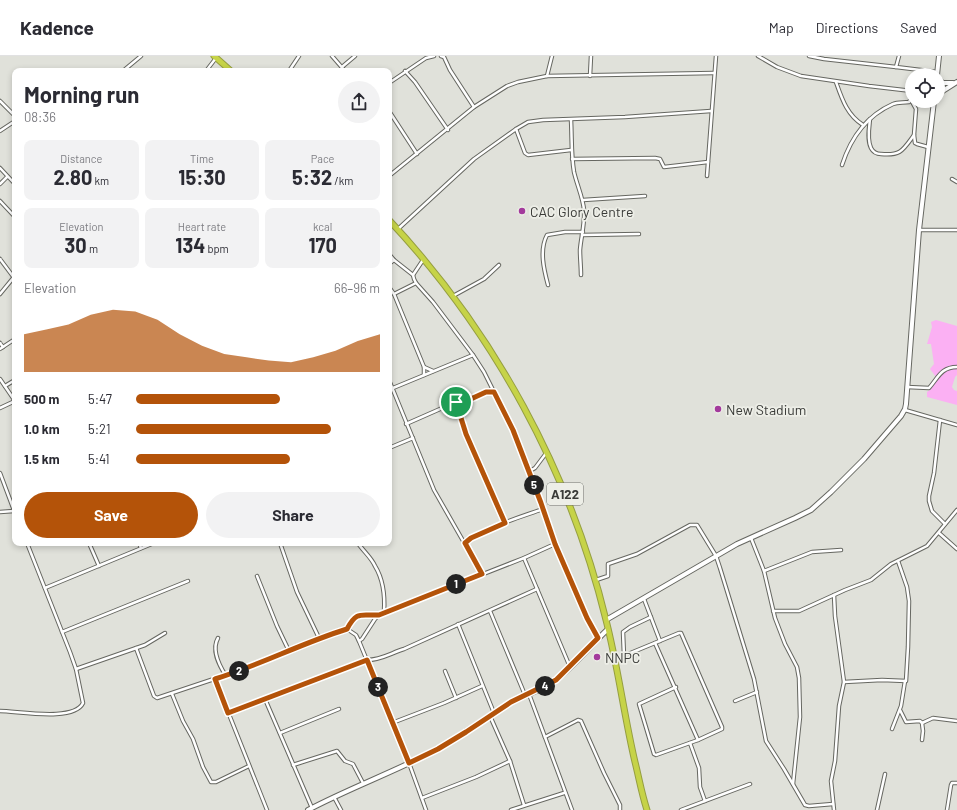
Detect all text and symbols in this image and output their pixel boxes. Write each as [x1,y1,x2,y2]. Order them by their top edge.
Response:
text: Kadence [20,16,94,39]
text: Map [769,19,794,36]
text: Directions [816,19,878,36]
text: Saved [900,19,937,36]
map controls [905,68,945,108]
button: locate [905,68,945,108]
text: Morning run [24,81,139,107]
button: share [338,81,380,123]
text: 08:36 [24,109,56,125]
text: Distance [60,152,102,165]
text: Time [190,152,214,165]
text: Pace [311,152,334,165]
text: 2.80 [54,165,92,189]
text: 15:30 [178,165,226,189]
text: 5:32 [292,165,332,189]
text: km [92,174,109,187]
text: /km [332,174,353,187]
place label: CAC Glory Centre [530,203,633,220]
marker: CAC Glory Centre [517,206,527,216]
text: Elevation [59,220,103,233]
text: Heart rate [178,220,226,233]
text: kcal [313,220,332,233]
text: 30 [65,233,87,257]
text: 134 [175,233,205,257]
text: 170 [308,233,337,257]
text: m [87,242,98,255]
text: bpm [205,242,229,255]
text: Elevation [24,280,76,296]
text: 66–96 m [334,280,380,296]
pin [439,385,473,419]
text: 500 m [24,391,59,407]
text: 5:47 [88,391,112,407]
icon: arrive [445,391,467,413]
place label: New Stadium [726,401,806,418]
marker: New Stadium [713,404,723,414]
text: 1.0 km [24,421,60,437]
text: 5:21 [88,421,110,437]
text: 1.5 km [24,451,60,467]
text: 5:41 [88,451,110,467]
pin: 5 [524,475,544,495]
text: 5 [531,478,537,491]
road number: A122 [547,483,583,505]
button: Save [24,492,198,538]
button: Share [206,492,380,538]
pin: 1 [446,574,466,594]
text: 1 [454,577,458,590]
place label: NNPC [605,649,640,666]
marker: NNPC [592,652,602,662]
pin: 2 [229,661,249,681]
text: 2 [236,664,242,677]
pin: 4 [535,676,555,696]
pin: 3 [368,677,388,697]
text: 4 [542,679,548,692]
text: 3 [375,680,381,693]

